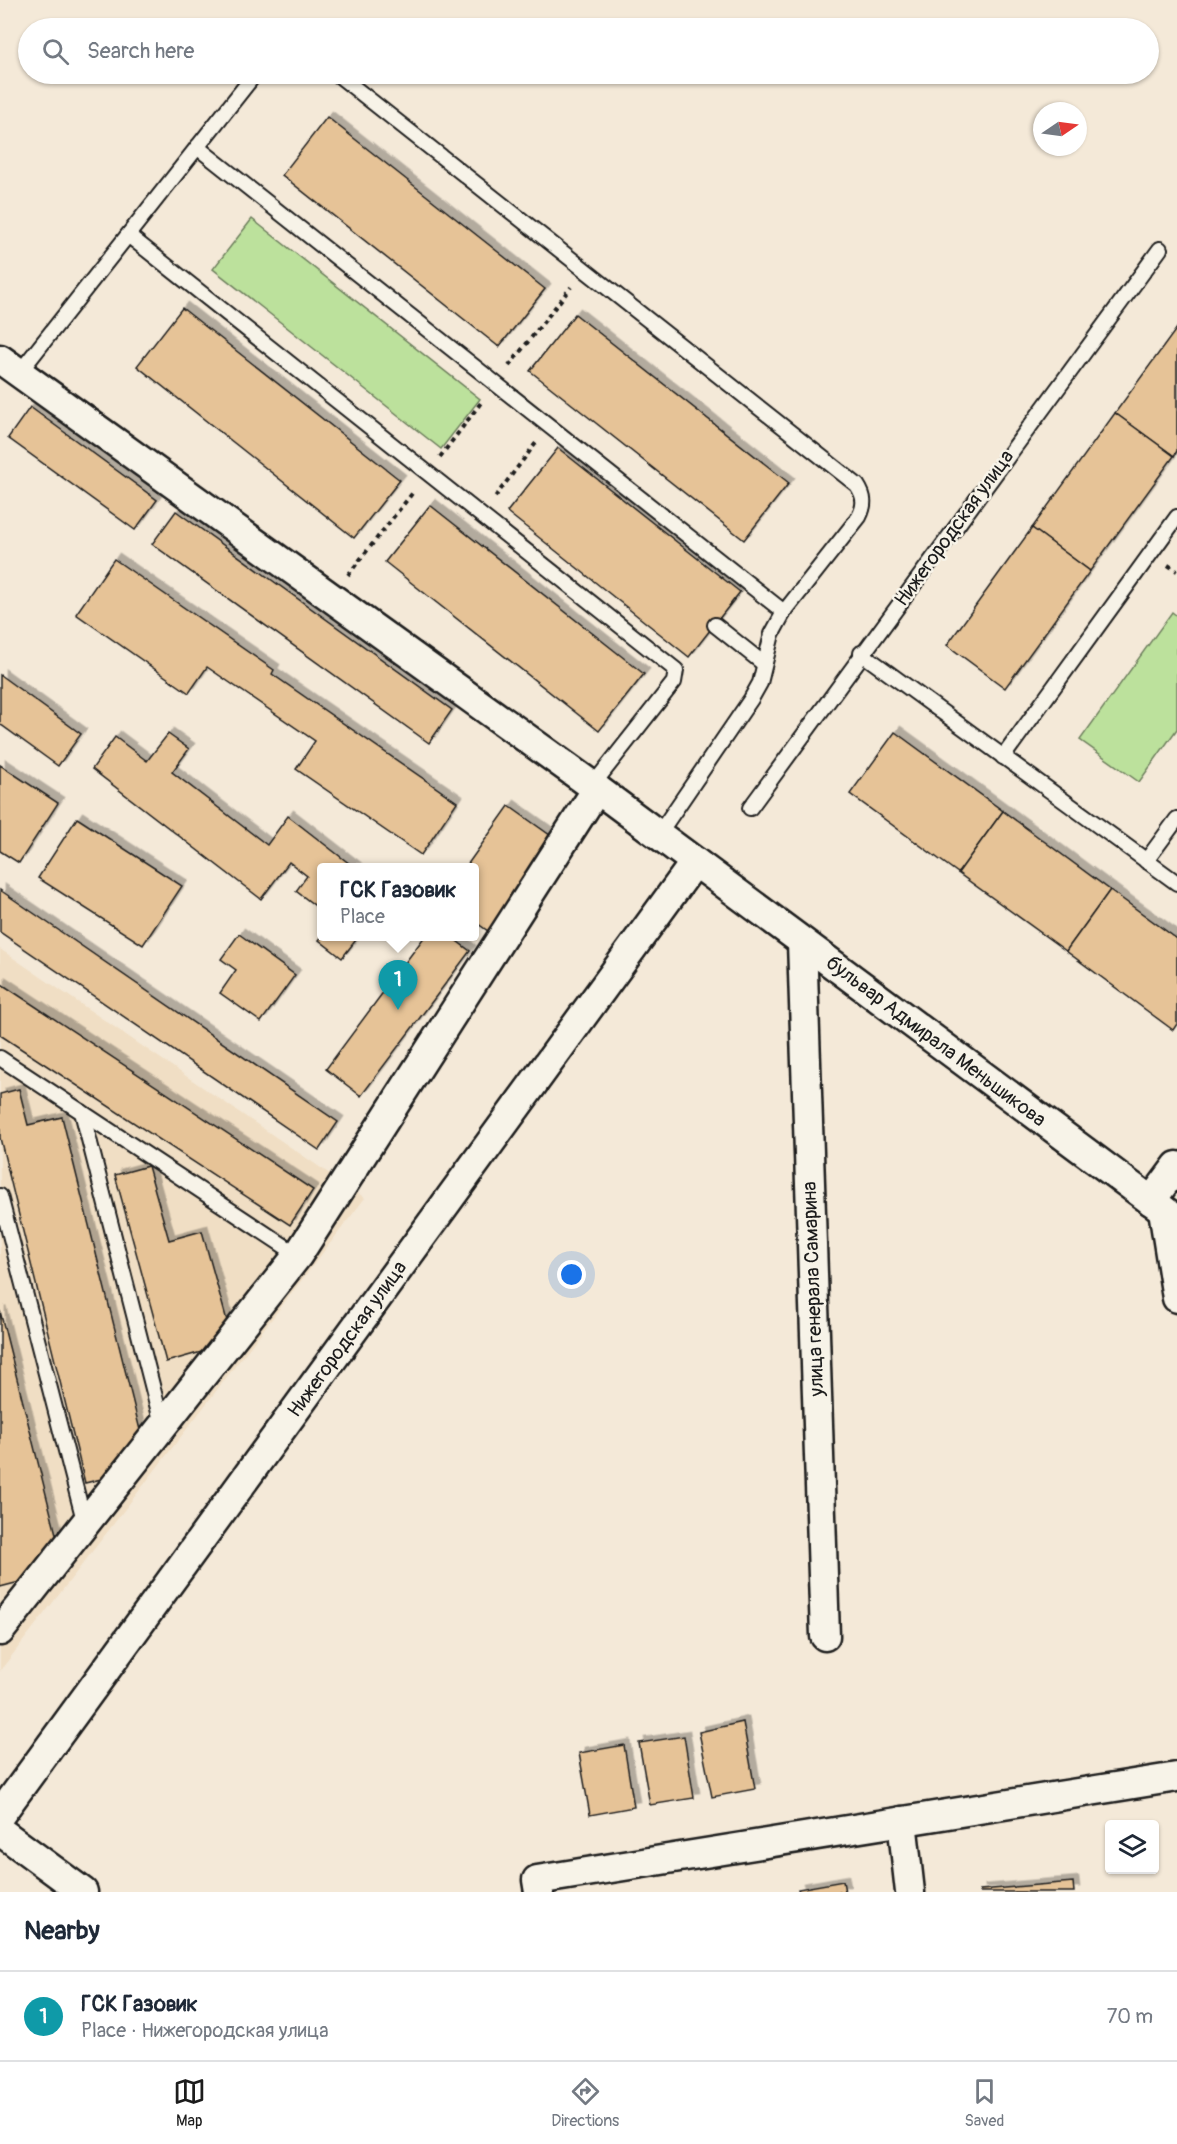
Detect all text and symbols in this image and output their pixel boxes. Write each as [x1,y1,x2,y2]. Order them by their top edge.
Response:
search box [18,18,1159,84]
icon: search [39,35,72,68]
text: Search here [87,37,194,65]
north arrow [1033,102,1087,156]
street label: Нижегородская улица [889,445,1019,611]
popup [317,863,479,941]
text: ГСК Газовик [340,876,456,904]
text: Place [340,904,385,929]
street label: бульвар Адмирала Меньшикова [821,950,1051,1132]
pin: 1 [378,960,418,1010]
street label: улица генерала Самарина [797,1181,829,1398]
street label: Нижегородская улица [282,1256,412,1422]
your location [557,1260,586,1289]
map controls [1105,1820,1159,1874]
button: layers [1105,1820,1159,1874]
text: Nearby [24,1915,100,1947]
text: ГСК Газовик [81,1990,198,2018]
text: 1 [40,2004,47,2029]
text: 70 m [1107,2004,1153,2029]
text: Place · Нижегородская улица [81,2018,329,2043]
tab: Map [173,2075,206,2131]
tab: Directions [551,2075,619,2131]
tab: Saved [965,2075,1004,2131]

